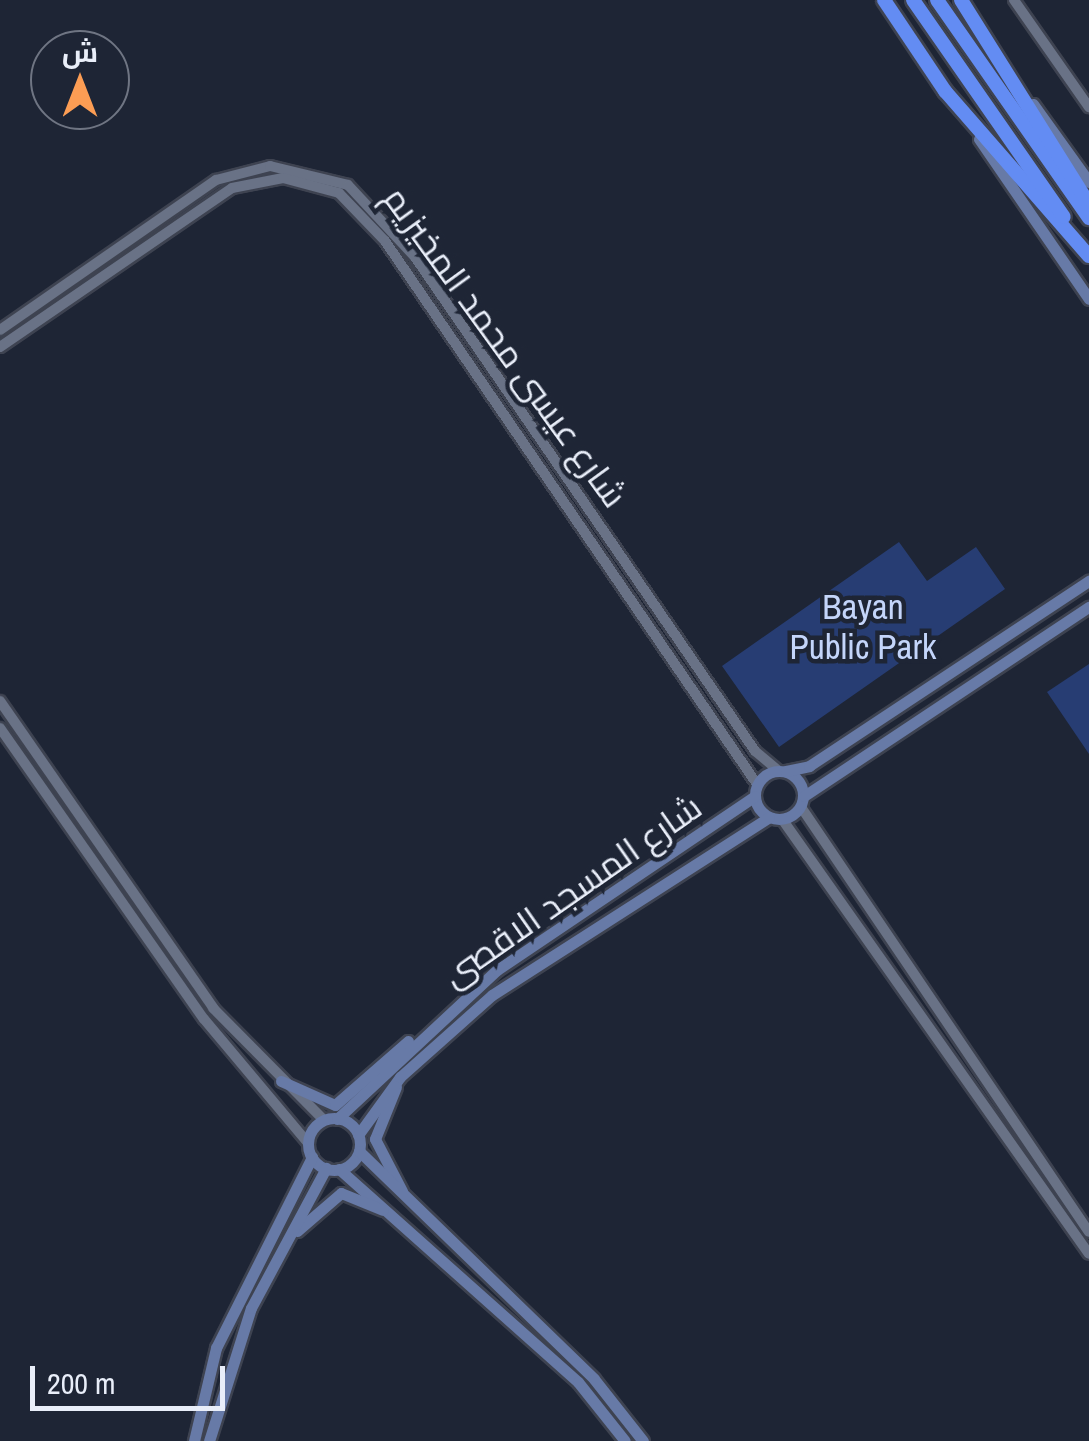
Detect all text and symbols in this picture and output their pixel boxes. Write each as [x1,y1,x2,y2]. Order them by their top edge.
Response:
north arrow [30,30,130,130]
text: ش [62,33,98,71]
street label: شارع عيسى محمد المخيزيم [375,178,635,516]
park label: Bayan Public Park [790,586,936,668]
street label: شارع المسجد الاقصى [434,786,710,996]
scale bar [35,1346,230,1408]
text: 200 m [47,1363,115,1403]

